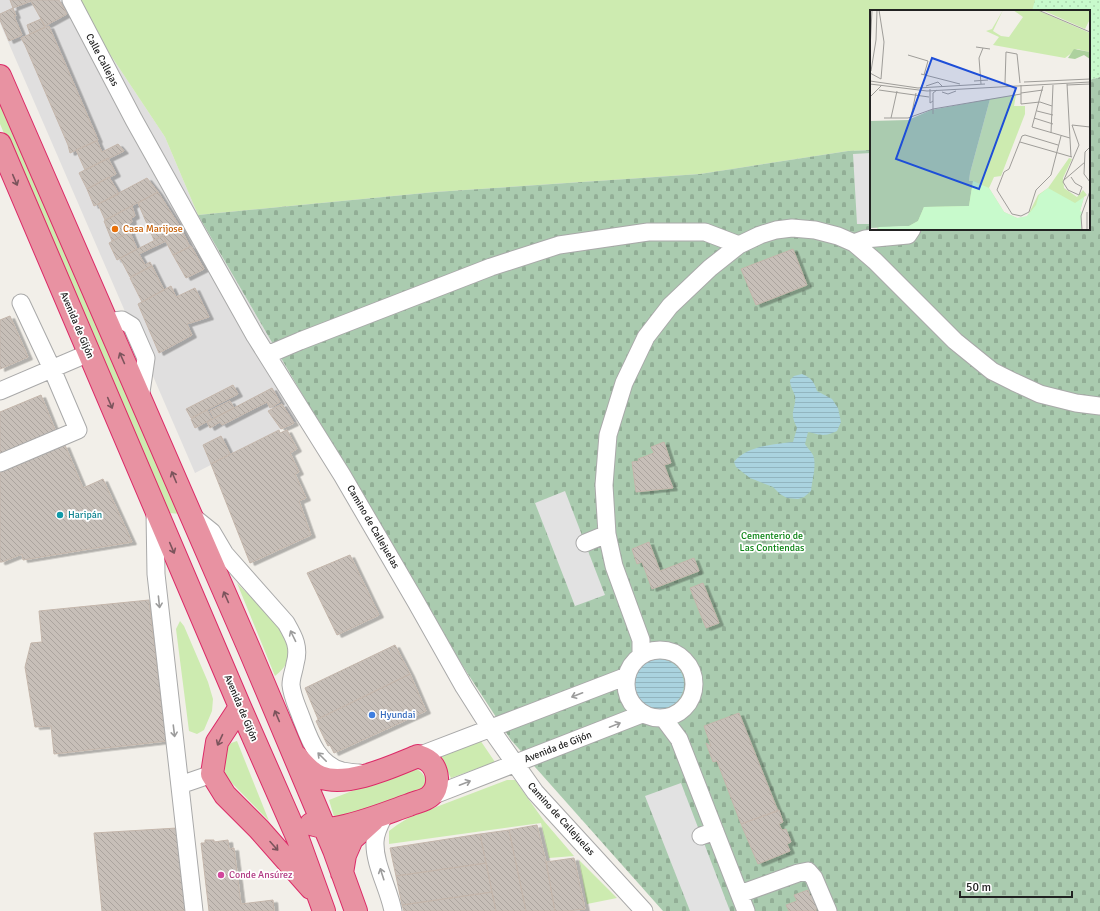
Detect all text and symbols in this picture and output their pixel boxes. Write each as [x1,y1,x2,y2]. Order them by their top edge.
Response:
inset map [870,10,1090,230]
street label: Calle Callejas [83,32,121,89]
one-way arrow [12,173,20,185]
place label: Casa Marijose [123,223,183,235]
marker: Casa Marijose [110,224,120,234]
street label: Avenida de Gijón [58,290,96,360]
one-way arrow [118,352,126,364]
one-way arrow [107,396,114,408]
one-way arrow [170,472,177,484]
street label: Camino de Callejuelas [344,483,402,571]
place label: Haripán [68,509,102,521]
marker: Haripán [55,510,65,520]
park label: Cementerio de Las Contiendas [740,530,805,554]
one-way arrow [169,541,177,553]
one-way arrow [222,591,229,603]
one-way arrow [155,595,163,608]
one-way arrow [289,630,296,642]
street label: Avenida de Gijón [222,673,260,743]
one-way arrow [571,691,583,699]
place label: Hyundai [380,709,415,721]
one-way arrow [273,710,281,722]
marker: Hyundai [367,710,377,720]
one-way arrow [608,720,620,728]
one-way arrow [170,724,178,737]
street label: Avenida de Gijón [523,729,593,765]
one-way arrow [216,734,223,746]
one-way arrow [317,752,327,762]
one-way arrow [459,778,471,786]
street label: Camino de Callejuelas [525,780,597,859]
one-way arrow [269,841,278,851]
one-way arrow [378,867,385,880]
place label: Conde Ansúrez [229,869,293,881]
marker: Conde Ansúrez [216,870,226,880]
scale bar [960,873,1072,899]
text: 50 m [966,880,991,895]

